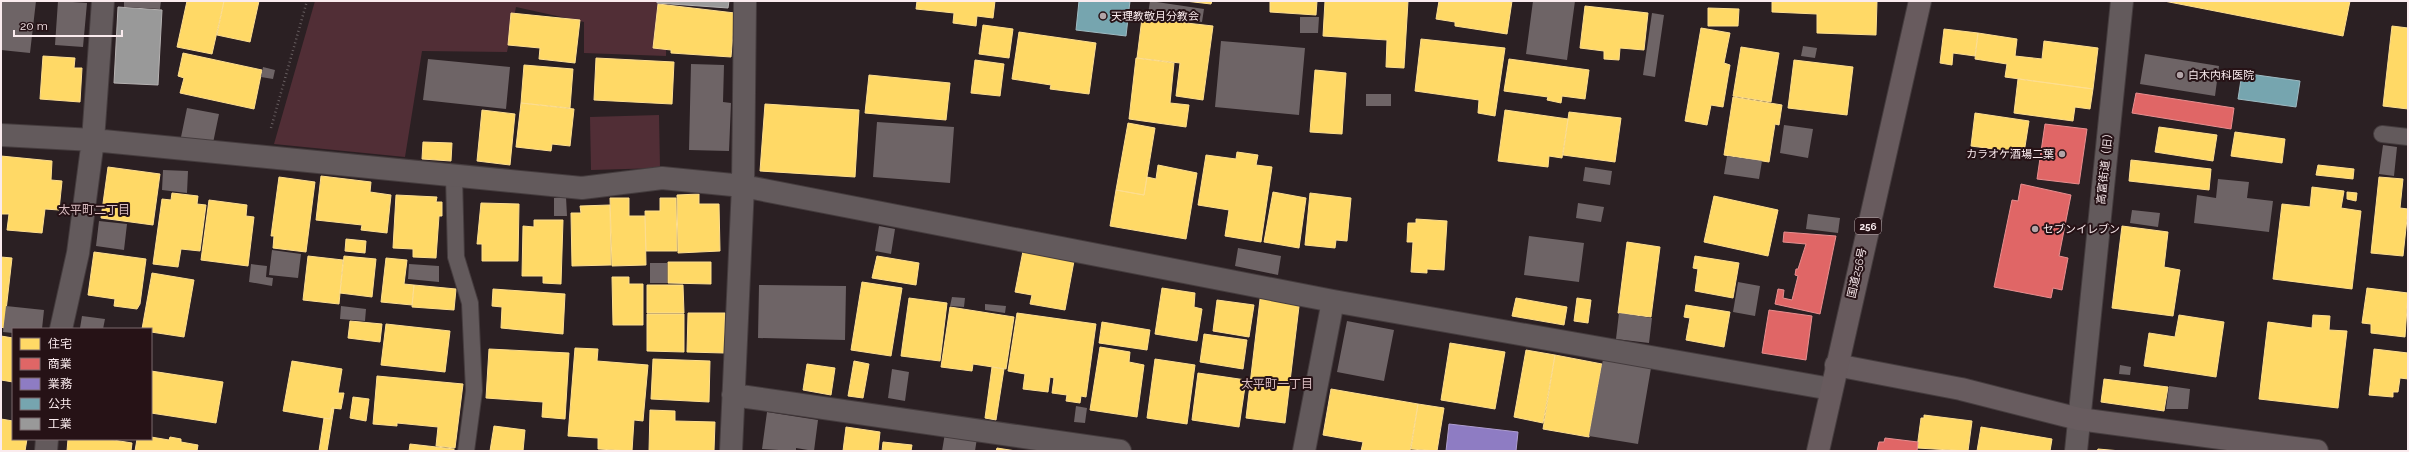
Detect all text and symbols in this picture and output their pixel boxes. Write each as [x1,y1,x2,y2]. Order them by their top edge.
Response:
place label: 天理教敬月分教会 [1111,10,1199,23]
marker: 天理教敬月分教会 [1098,11,1108,21]
scale bar [14,12,122,38]
text: 20 m [20,19,48,33]
place label: 白木内科医院 [2188,69,2254,82]
marker: 白木内科医院 [2175,70,2185,80]
street label: 高富街道（旧） [2095,127,2115,205]
place label: カラオケ酒場二葉 [1966,148,2054,161]
marker: カラオケ酒場二葉 [2057,149,2067,159]
district label: 太平町二丁目 [58,203,130,217]
road number: 256 [1855,218,1881,234]
place label: セブンイレブン [2043,223,2120,236]
marker: セブンイレブン [2030,224,2040,234]
street label: 国道256号 [1845,247,1869,299]
legend [12,328,152,440]
text: 住宅 [48,337,72,351]
text: 商業 [48,357,72,371]
text: 業務 [48,377,72,391]
district label: 太平町一丁目 [1241,377,1313,391]
text: 公共 [48,397,72,411]
text: 工業 [48,417,72,431]

